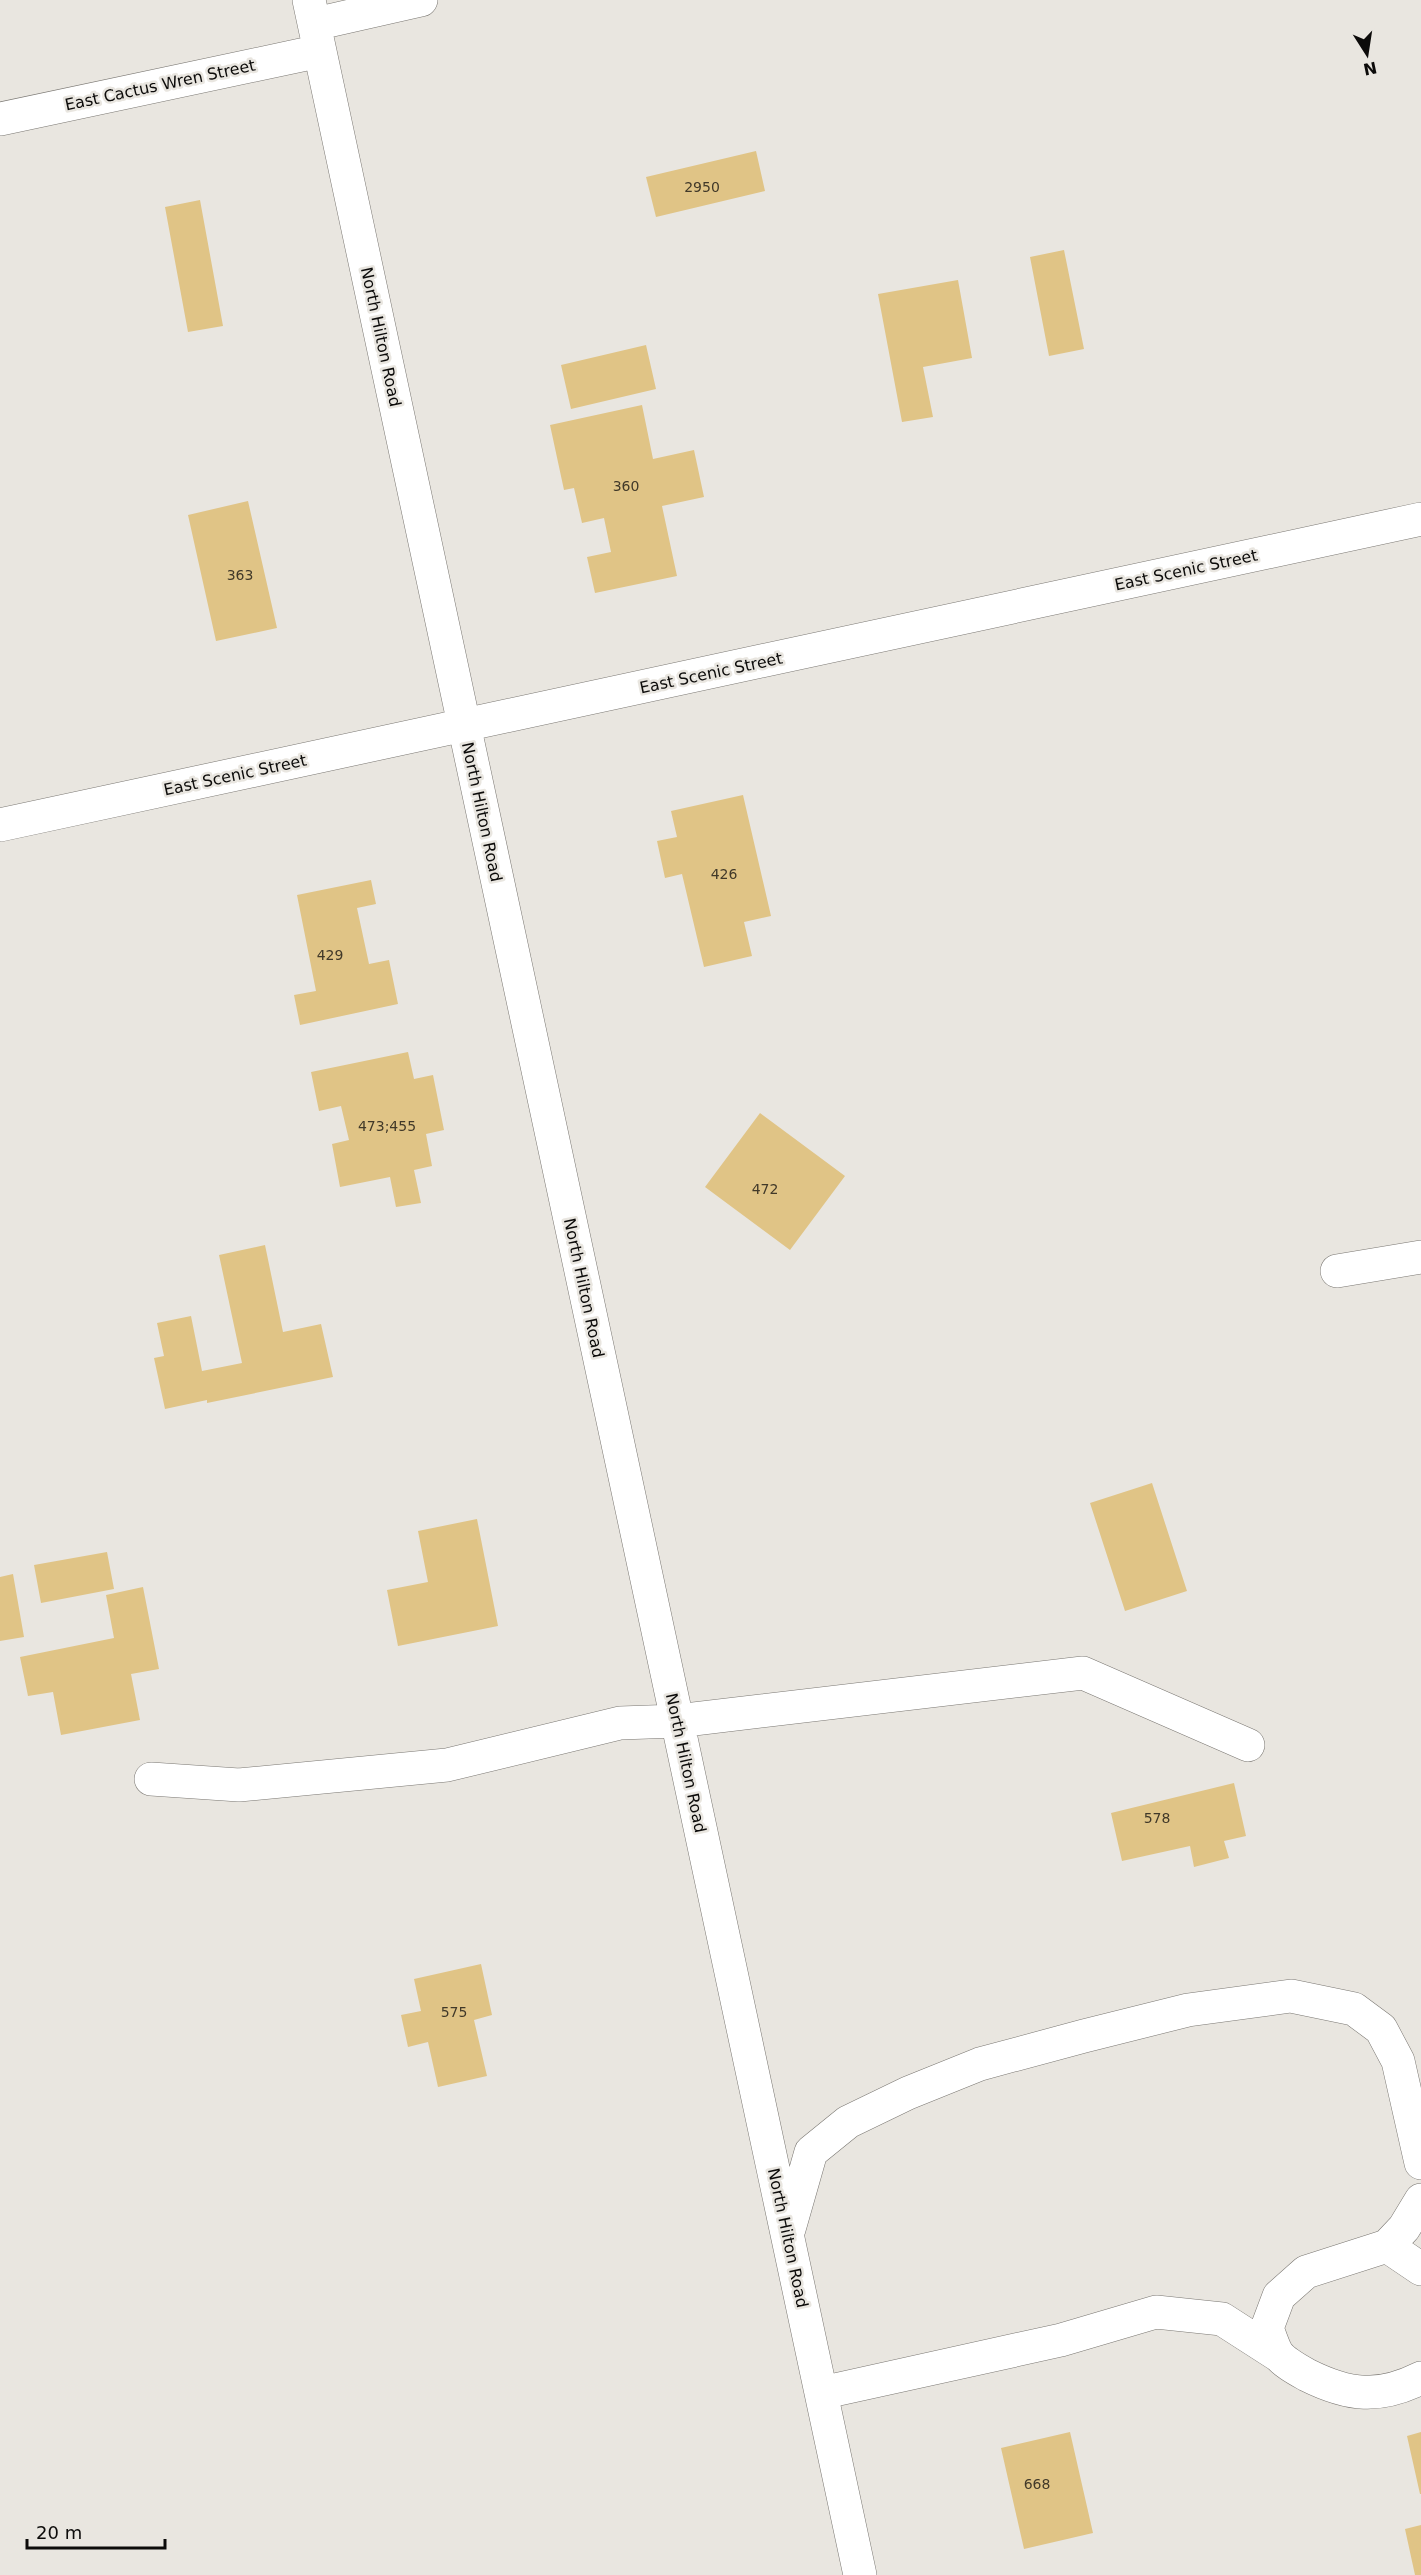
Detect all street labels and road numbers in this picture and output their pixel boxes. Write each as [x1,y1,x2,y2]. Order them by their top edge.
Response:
street label: East Cactus Wren Street [63,56,257,114]
street label: North Hilton Road [357,265,405,409]
street label: East Scenic Street [1113,546,1259,594]
street label: East Scenic Street [638,649,784,697]
street label: North Hilton Road [458,740,506,884]
street label: East Scenic Street [162,751,308,799]
street label: North Hilton Road [560,1216,608,1360]
street label: North Hilton Road [662,1691,710,1835]
street label: North Hilton Road [764,2166,812,2310]

